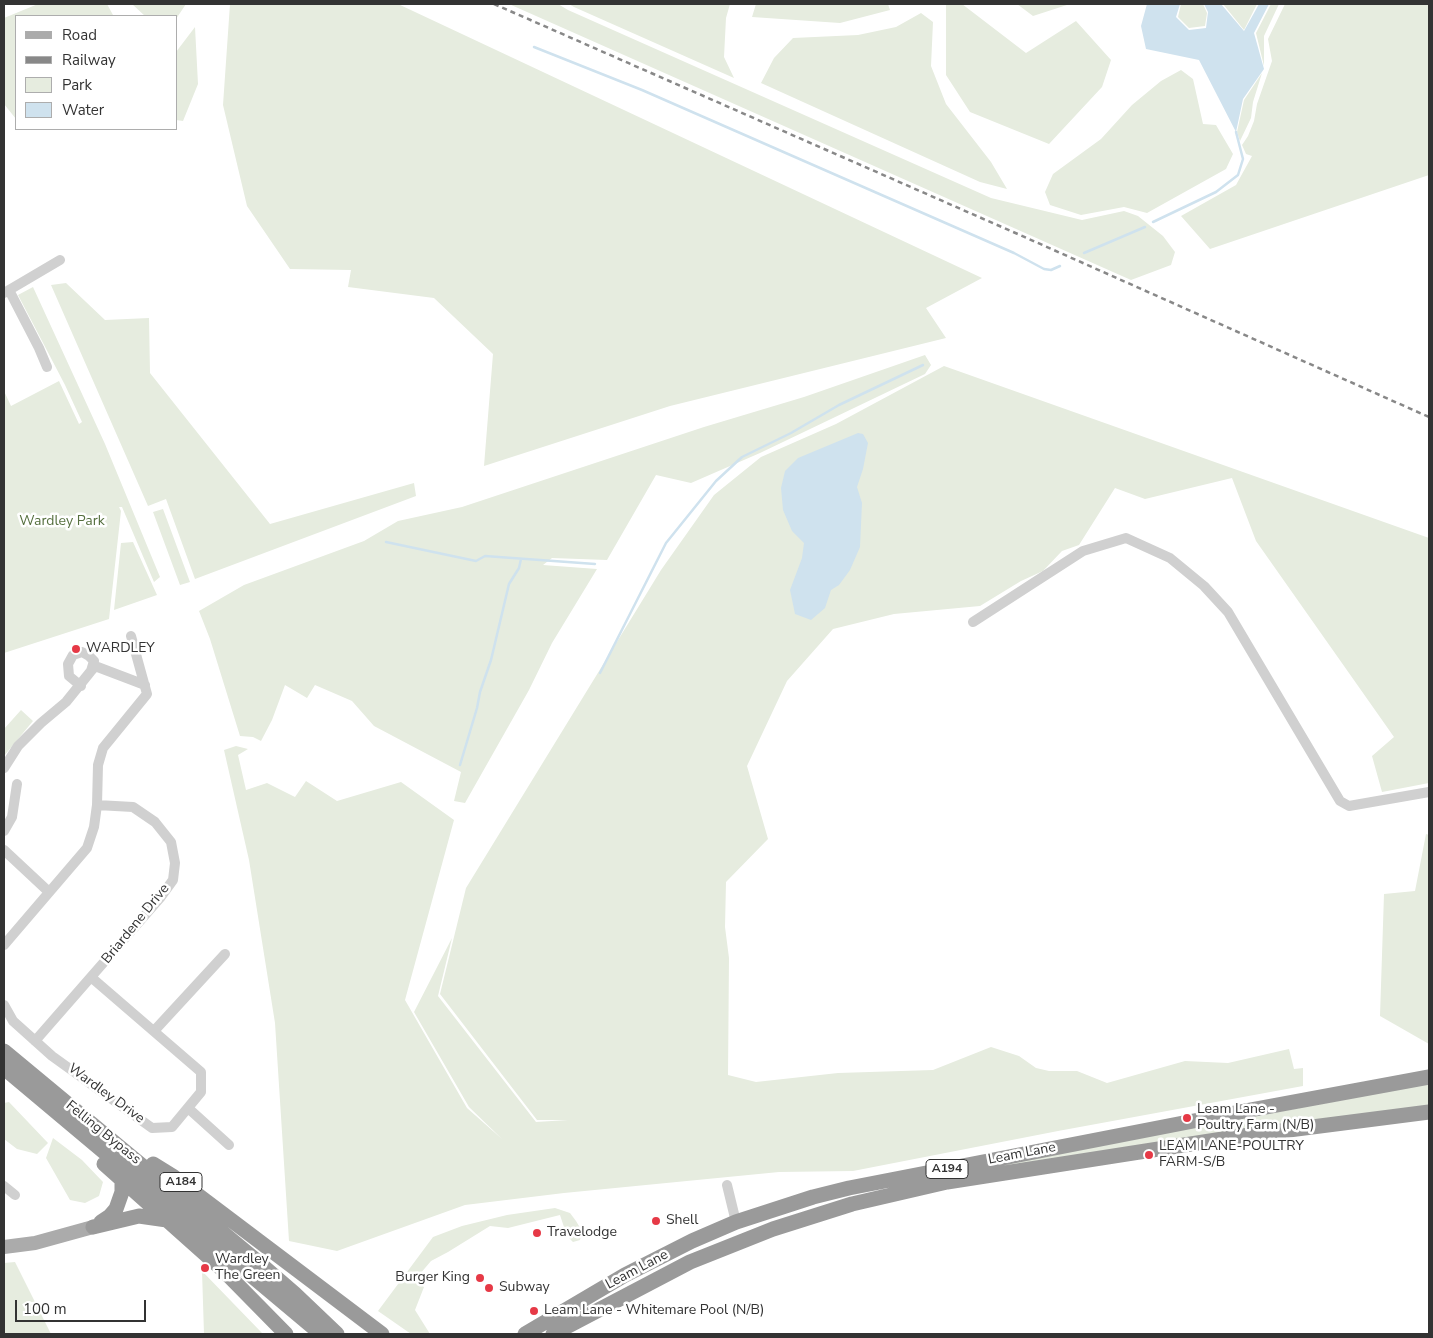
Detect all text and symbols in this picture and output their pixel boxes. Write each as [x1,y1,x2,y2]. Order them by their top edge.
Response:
legend [15,15,178,130]
text: Road [62,25,97,45]
text: Railway [62,50,116,70]
text: Park [62,75,92,95]
text: Water [62,100,104,120]
park label: Wardley Park [19,514,105,530]
place label: WARDLEY [86,641,155,657]
marker: WARDLEY [70,643,82,655]
street label: Briardene Drive [99,881,173,967]
street label: Wardley Drive [64,1061,148,1127]
street label: Felling Bypass [62,1098,144,1168]
place label: Leam Lane - Poultry Farm (N/B) [1197,1102,1314,1134]
marker: Leam Lane - Poultry Farm (N/B) [1181,1112,1193,1124]
street label: Leam Lane [987,1139,1057,1169]
place label: LEAM LANE-POULTRY FARM-S/B [1159,1139,1304,1172]
marker: LEAM LANE-POULTRY FARM-S/B [1143,1149,1155,1161]
road number: A194 [926,1160,968,1178]
road number: A184 [160,1172,202,1192]
place label: Shell [666,1213,698,1229]
marker: Shell [650,1215,662,1227]
place label: Travelodge [547,1225,617,1241]
marker: Travelodge [531,1227,543,1239]
street label: Leam Lane [603,1247,671,1293]
place label: Wardley The Green [215,1252,280,1284]
marker: Wardley The Green [199,1262,211,1274]
place label: Burger King [395,1270,470,1286]
marker: Burger King [474,1272,486,1284]
place label: Subway [499,1280,550,1296]
marker: Subway [483,1282,495,1294]
scale bar [18,1290,149,1322]
text: 100 m [23,1299,67,1319]
place label: Leam Lane - Whitemare Pool (N/B) [544,1303,764,1319]
marker: Leam Lane - Whitemare Pool (N/B) [528,1305,540,1317]

